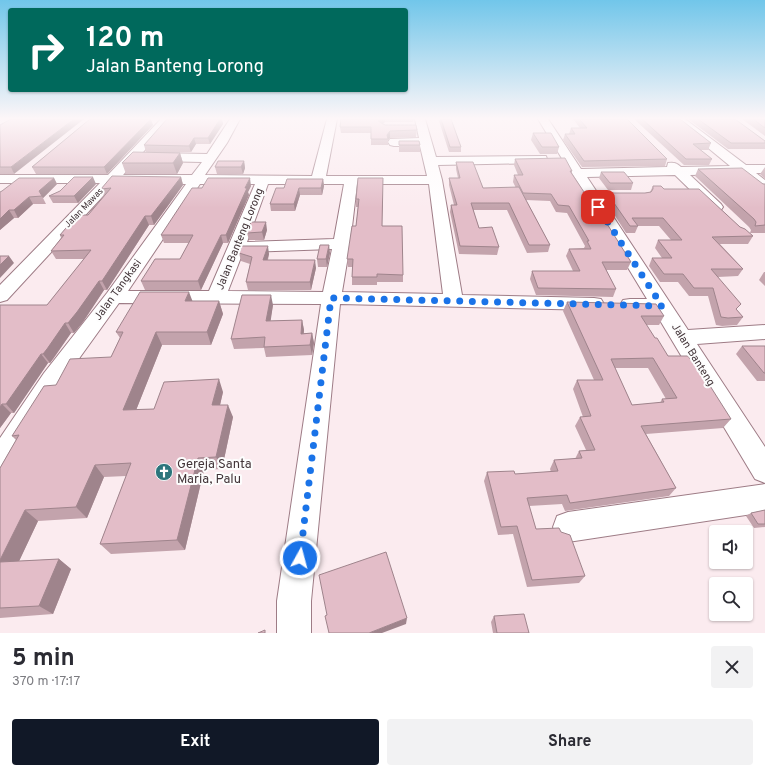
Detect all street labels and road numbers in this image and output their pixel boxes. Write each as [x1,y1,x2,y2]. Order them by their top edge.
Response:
street label: Jalan Mawas [62,186,106,230]
street label: Jalan Banteng Lorong [213,186,267,292]
street label: Jalan Tangkasi [91,257,145,323]
street label: Jalan Banteng [668,321,718,389]

